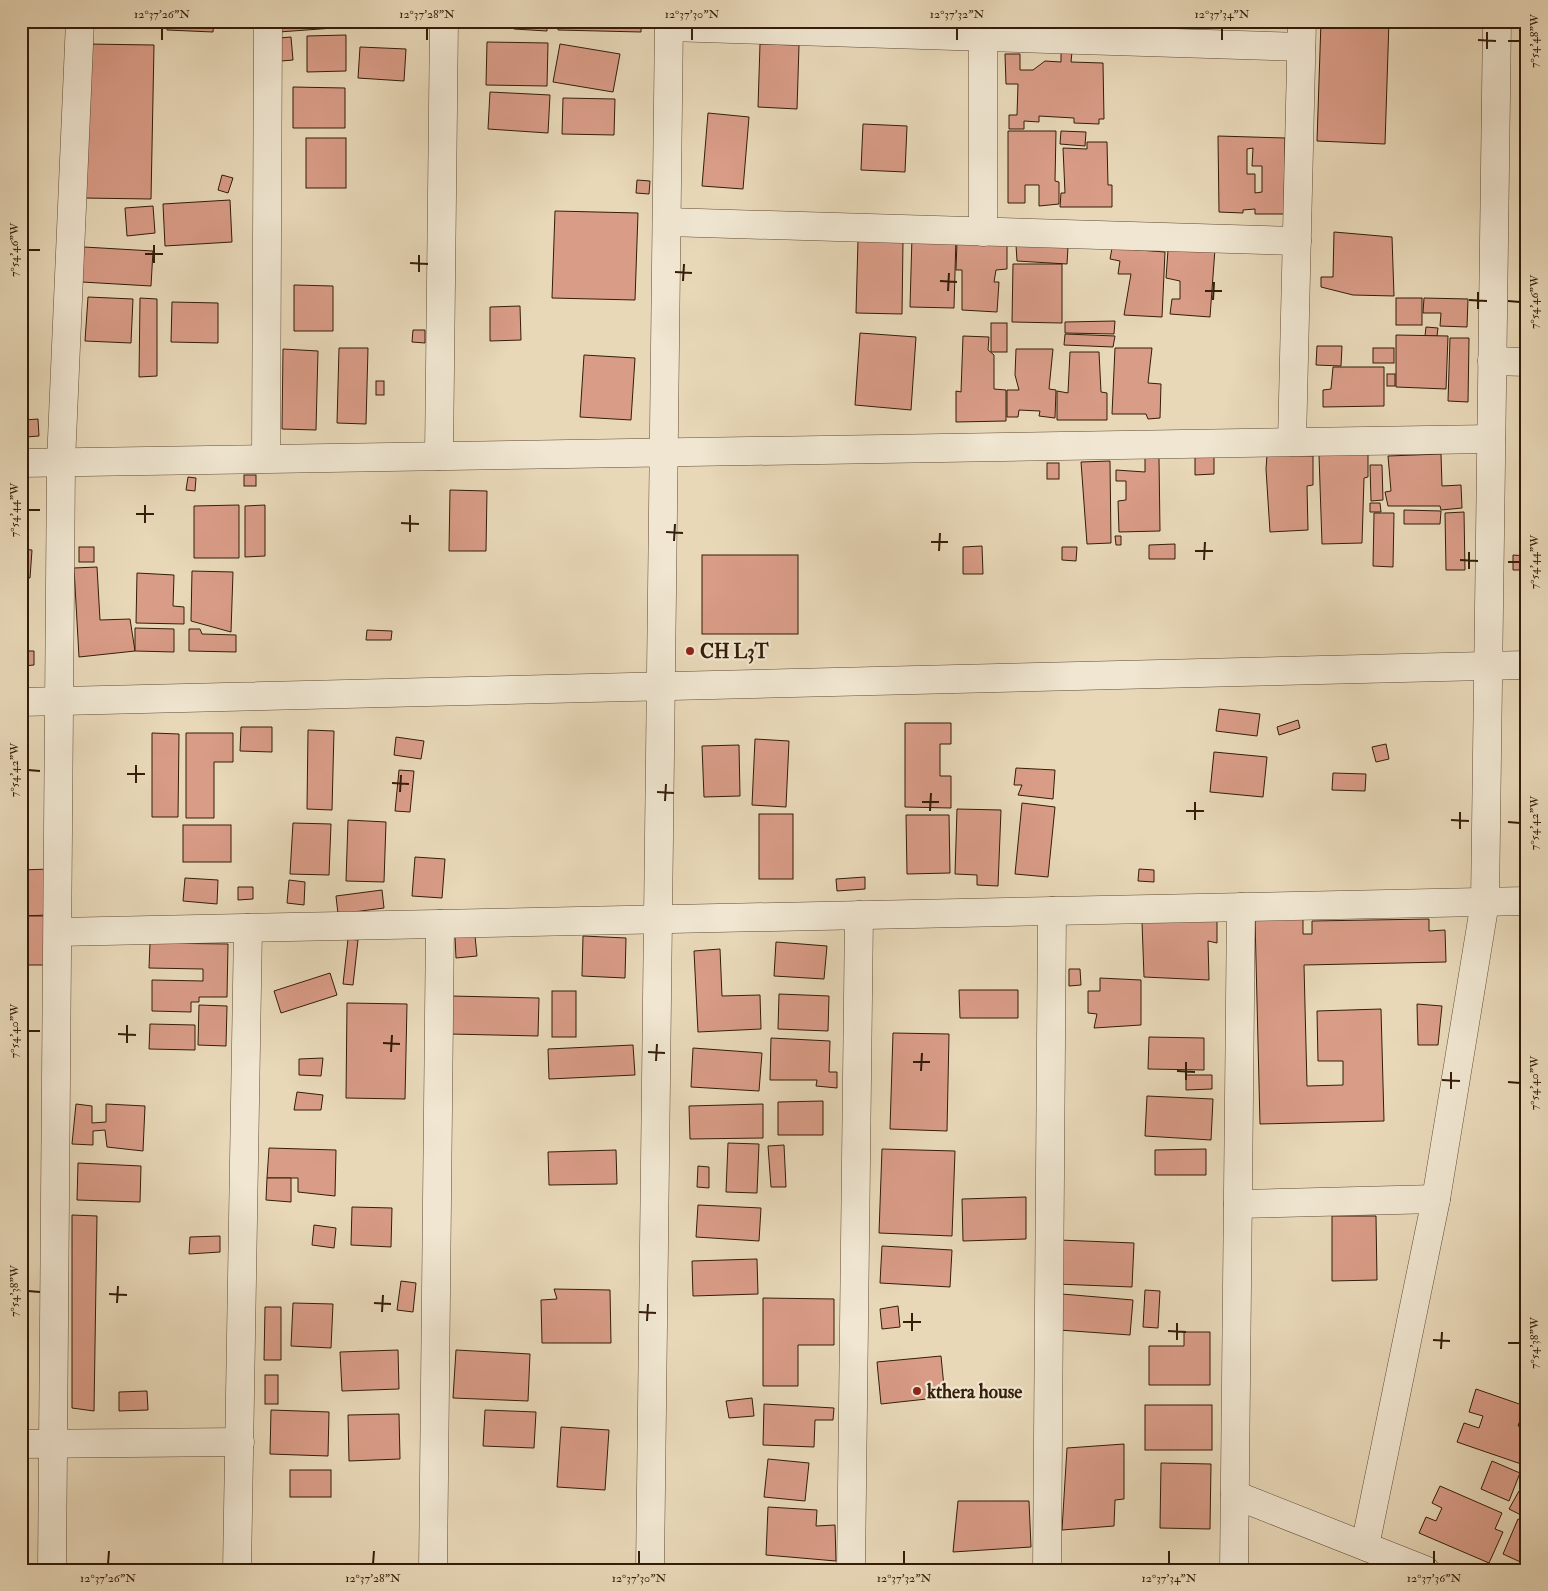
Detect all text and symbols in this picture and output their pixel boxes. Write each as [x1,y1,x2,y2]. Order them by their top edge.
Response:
text: 12°37'26"N [134,7,190,22]
text: 12°37'28"N [399,7,455,22]
text: 12°37'30"N [665,7,720,22]
text: 12°37'32"N [930,7,984,22]
text: 12°37'34"N [1195,7,1250,22]
text: 7°54'48"W [1527,13,1542,68]
text: 7°54'46"W [7,222,22,277]
text: 7°54'46"W [1527,274,1542,329]
text: 7°54'44"W [7,482,22,537]
text: 7°54'44"W [1527,534,1542,589]
place label: CH L3T [700,640,770,664]
marker: CH L3T [684,645,696,657]
text: 7°54'42"W [7,742,22,797]
text: 7°54'42"W [1527,795,1542,850]
text: 7°54'40"W [7,1003,22,1058]
text: 7°54'40"W [1527,1055,1542,1110]
text: 7°54'38"W [7,1264,22,1317]
text: 7°54'38"W [1527,1316,1542,1369]
place label: kthera house [926,1380,1022,1404]
marker: kthera house [911,1385,923,1397]
text: 12°37'26"N [80,1571,136,1586]
text: 12°37'28"N [345,1571,401,1586]
text: 12°37'30"N [612,1571,667,1586]
text: 12°37'32"N [877,1571,931,1586]
text: 12°37'34"N [1142,1571,1197,1586]
text: 12°37'36"N [1407,1571,1461,1586]

